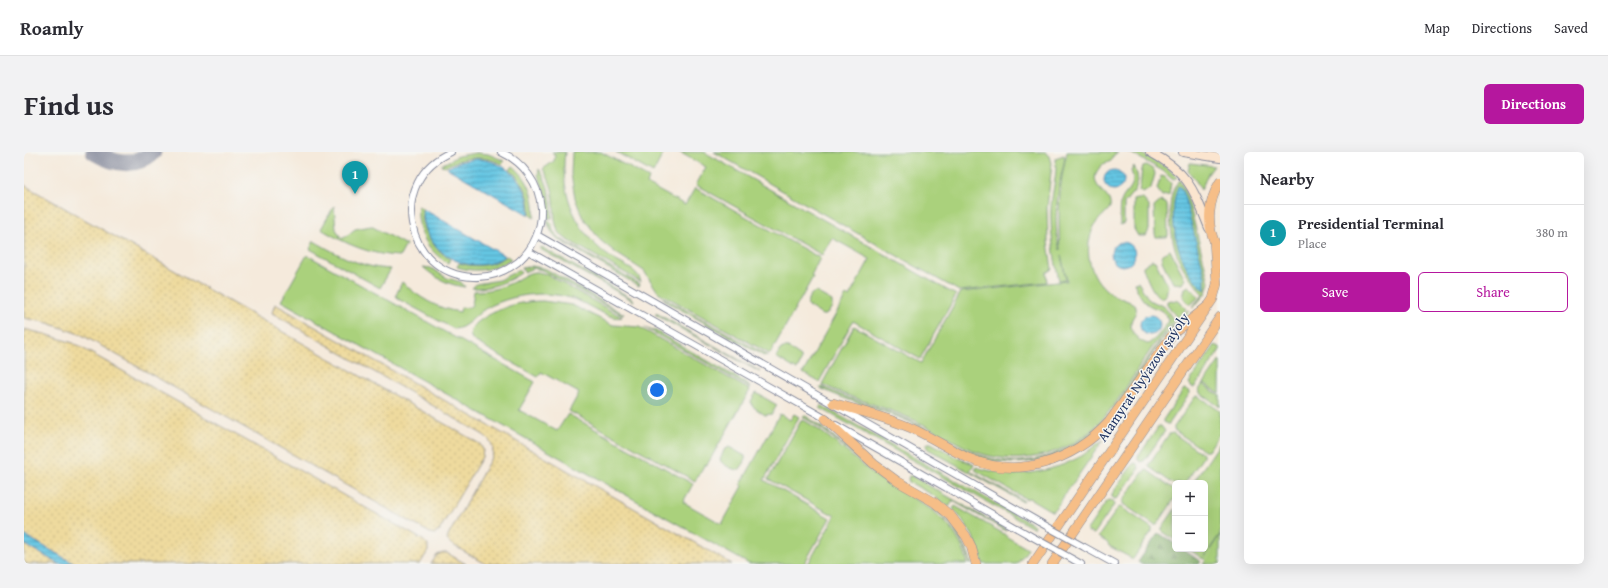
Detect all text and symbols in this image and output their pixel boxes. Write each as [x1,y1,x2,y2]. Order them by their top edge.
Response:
text: Roamly [20,14,84,42]
text: Map [1424,18,1450,38]
text: Directions [1472,18,1532,38]
text: Saved [1554,18,1588,38]
text: Find us [24,84,114,125]
button: Directions [1484,84,1584,124]
pin: 1 [342,161,368,194]
text: Nearby [1260,166,1314,191]
text: Presidential Terminal [1298,213,1444,234]
text: 1 [1270,223,1276,242]
text: 380 m [1536,223,1568,242]
text: Place [1298,234,1327,253]
button: Save [1260,272,1410,312]
button: Share [1418,272,1568,312]
street label: Atamyrat Nyýazow şaýoly [1092,308,1194,445]
your location [647,380,667,400]
map controls [1172,480,1208,552]
button: + [1172,480,1208,516]
button: − [1172,516,1208,552]

